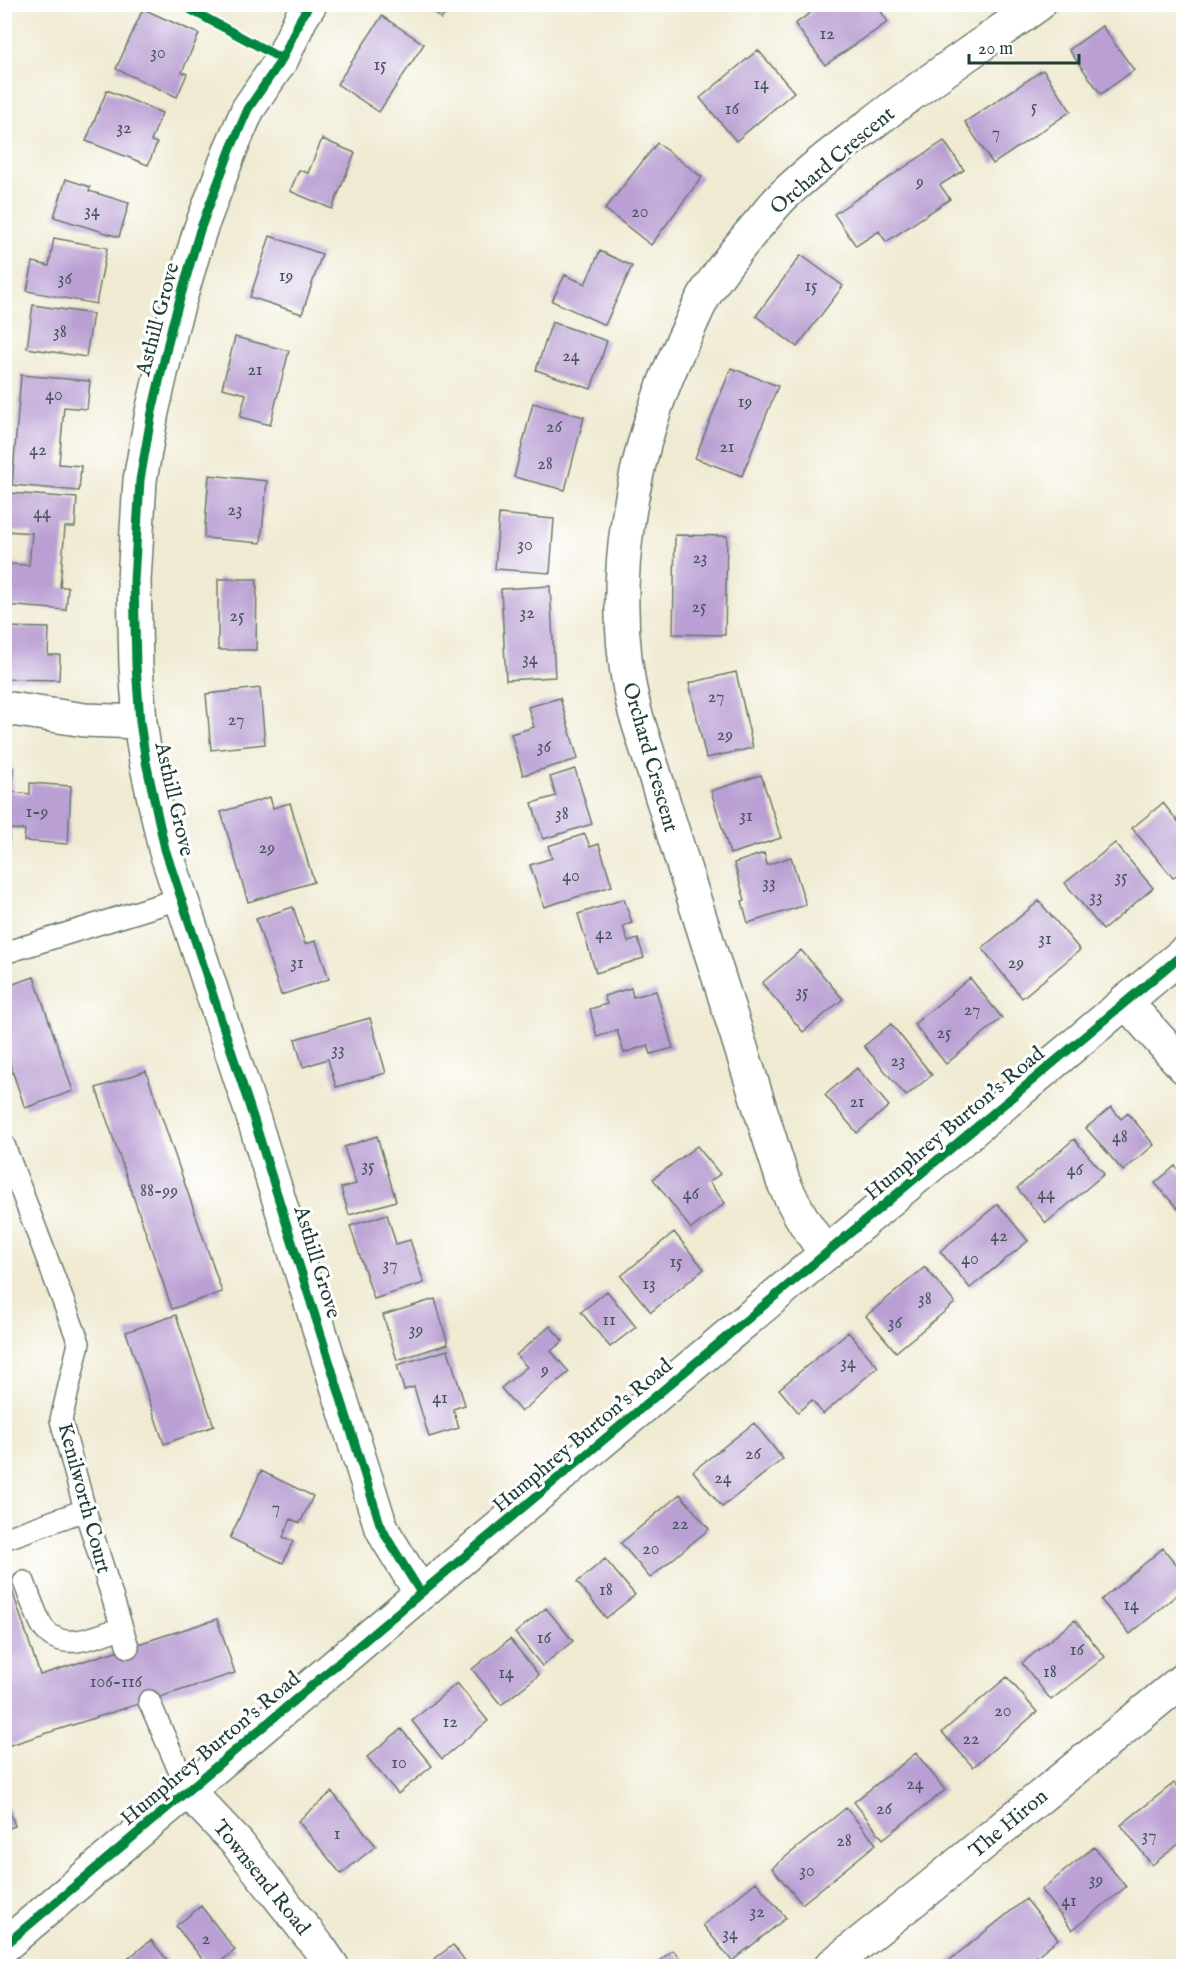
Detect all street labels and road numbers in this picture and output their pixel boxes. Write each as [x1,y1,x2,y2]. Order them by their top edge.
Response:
street label: Orchard Crescent [765,101,901,221]
street label: Asthill Grove [130,260,187,380]
street label: Orchard Crescent [615,679,684,835]
street label: Asthill Grove [147,739,200,859]
street label: Humphrey Burton's Road [859,1040,1051,1207]
street label: Asthill Grove [286,1202,347,1322]
street label: Humphrey Burton's Road [487,1352,679,1519]
street label: Kenilworth Court [51,1420,117,1577]
street label: Humphrey Burton's Road [115,1665,307,1832]
street label: The Hiron [964,1783,1054,1865]
street label: Townsend Road [206,1815,316,1942]

